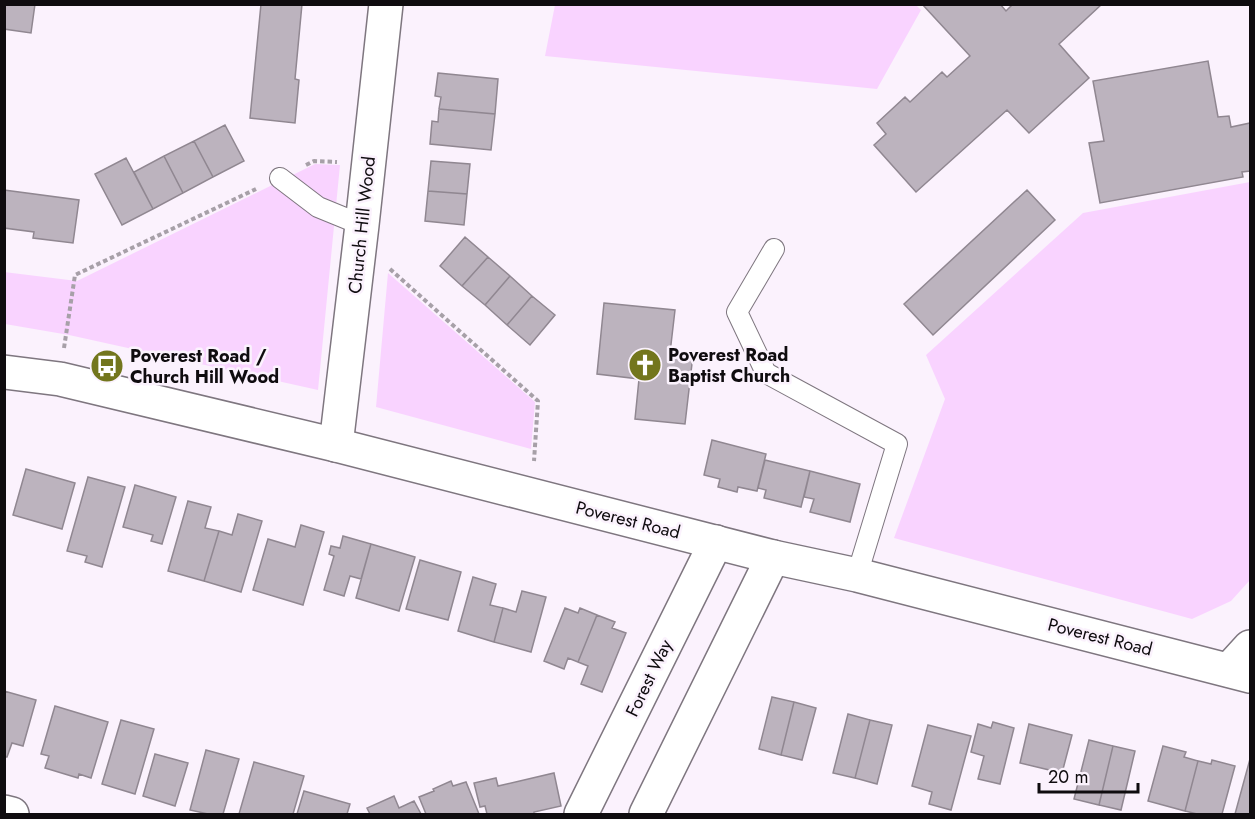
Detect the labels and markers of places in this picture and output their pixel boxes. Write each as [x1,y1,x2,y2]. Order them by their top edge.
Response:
place label: Poverest Road Baptist Church [668,342,790,389]
place label: Poverest Road / Church Hill Wood [130,343,279,390]
church icon: Poverest Road Baptist Church [627,347,663,383]
bus stop icon: Poverest Road / Church Hill Wood [89,348,125,384]

